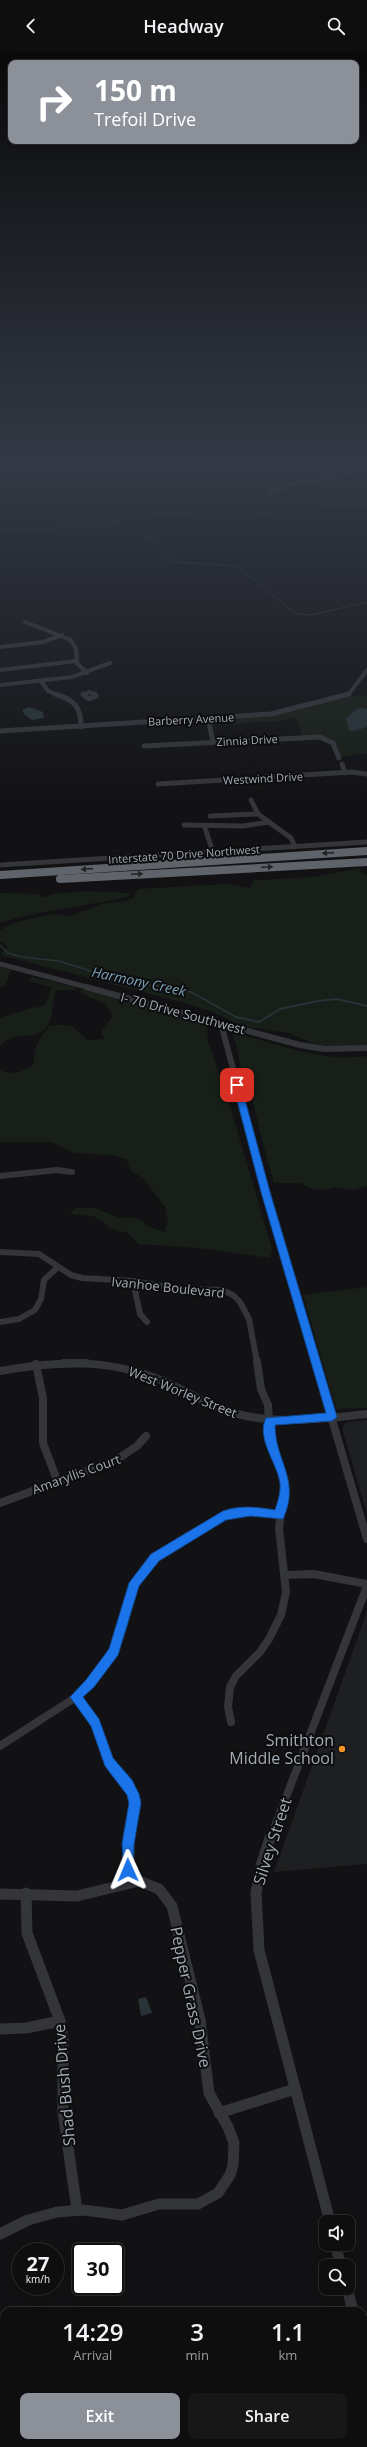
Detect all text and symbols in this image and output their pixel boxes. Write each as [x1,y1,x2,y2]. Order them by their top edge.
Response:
text: Headway [143,14,224,38]
icon: back [20,15,42,37]
icon: search [325,15,347,37]
text: 150 m [94,71,177,109]
icon: right [28,76,80,128]
text: Trefoil Drive [94,107,196,131]
street label: Barberry Avenue [148,709,234,729]
street label: Zinnia Drive [216,731,278,749]
street label: Westwind Drive [223,768,303,788]
street label: Interstate 70 Drive Northwest [108,841,260,867]
one-way arrow [321,850,334,856]
one-way arrow [261,864,273,871]
one-way arrow [81,866,93,873]
one-way arrow [131,871,143,878]
water label: Harmony Creek [90,962,189,1000]
street label: I- 70 Drive Southwest [119,988,248,1038]
pin [220,1068,254,1102]
icon: arrive [226,1074,248,1096]
street label: Ivanhoe Boulevard [111,1272,225,1302]
street label: West Worley Street [126,1362,240,1422]
street label: Amaryllis Court [29,1450,123,1498]
place label: Smithton Middle School [229,1729,334,1769]
marker: Smithton Middle School [337,1744,347,1754]
street label: Silvey Street [248,1794,297,1888]
position arrow [107,1849,149,1891]
street label: Pepper Grass Drive [165,1925,217,2069]
street label: Shad Bush Drive [48,2023,80,2147]
map controls [319,2215,355,2295]
button: sound [319,2215,355,2251]
speed limit sign: 30 [72,2243,124,2295]
text: 27 [27,2250,49,2277]
button: search [319,2259,355,2295]
text: km/h [26,2272,50,2286]
text: 14:29 [62,2315,124,2348]
text: 3 [190,2315,204,2348]
text: 1.1 [271,2315,305,2348]
text: Arrival [73,2346,112,2364]
text: min [186,2346,209,2364]
text: km [278,2346,297,2364]
button: Exit [20,2393,180,2439]
button: Share [188,2393,347,2439]

